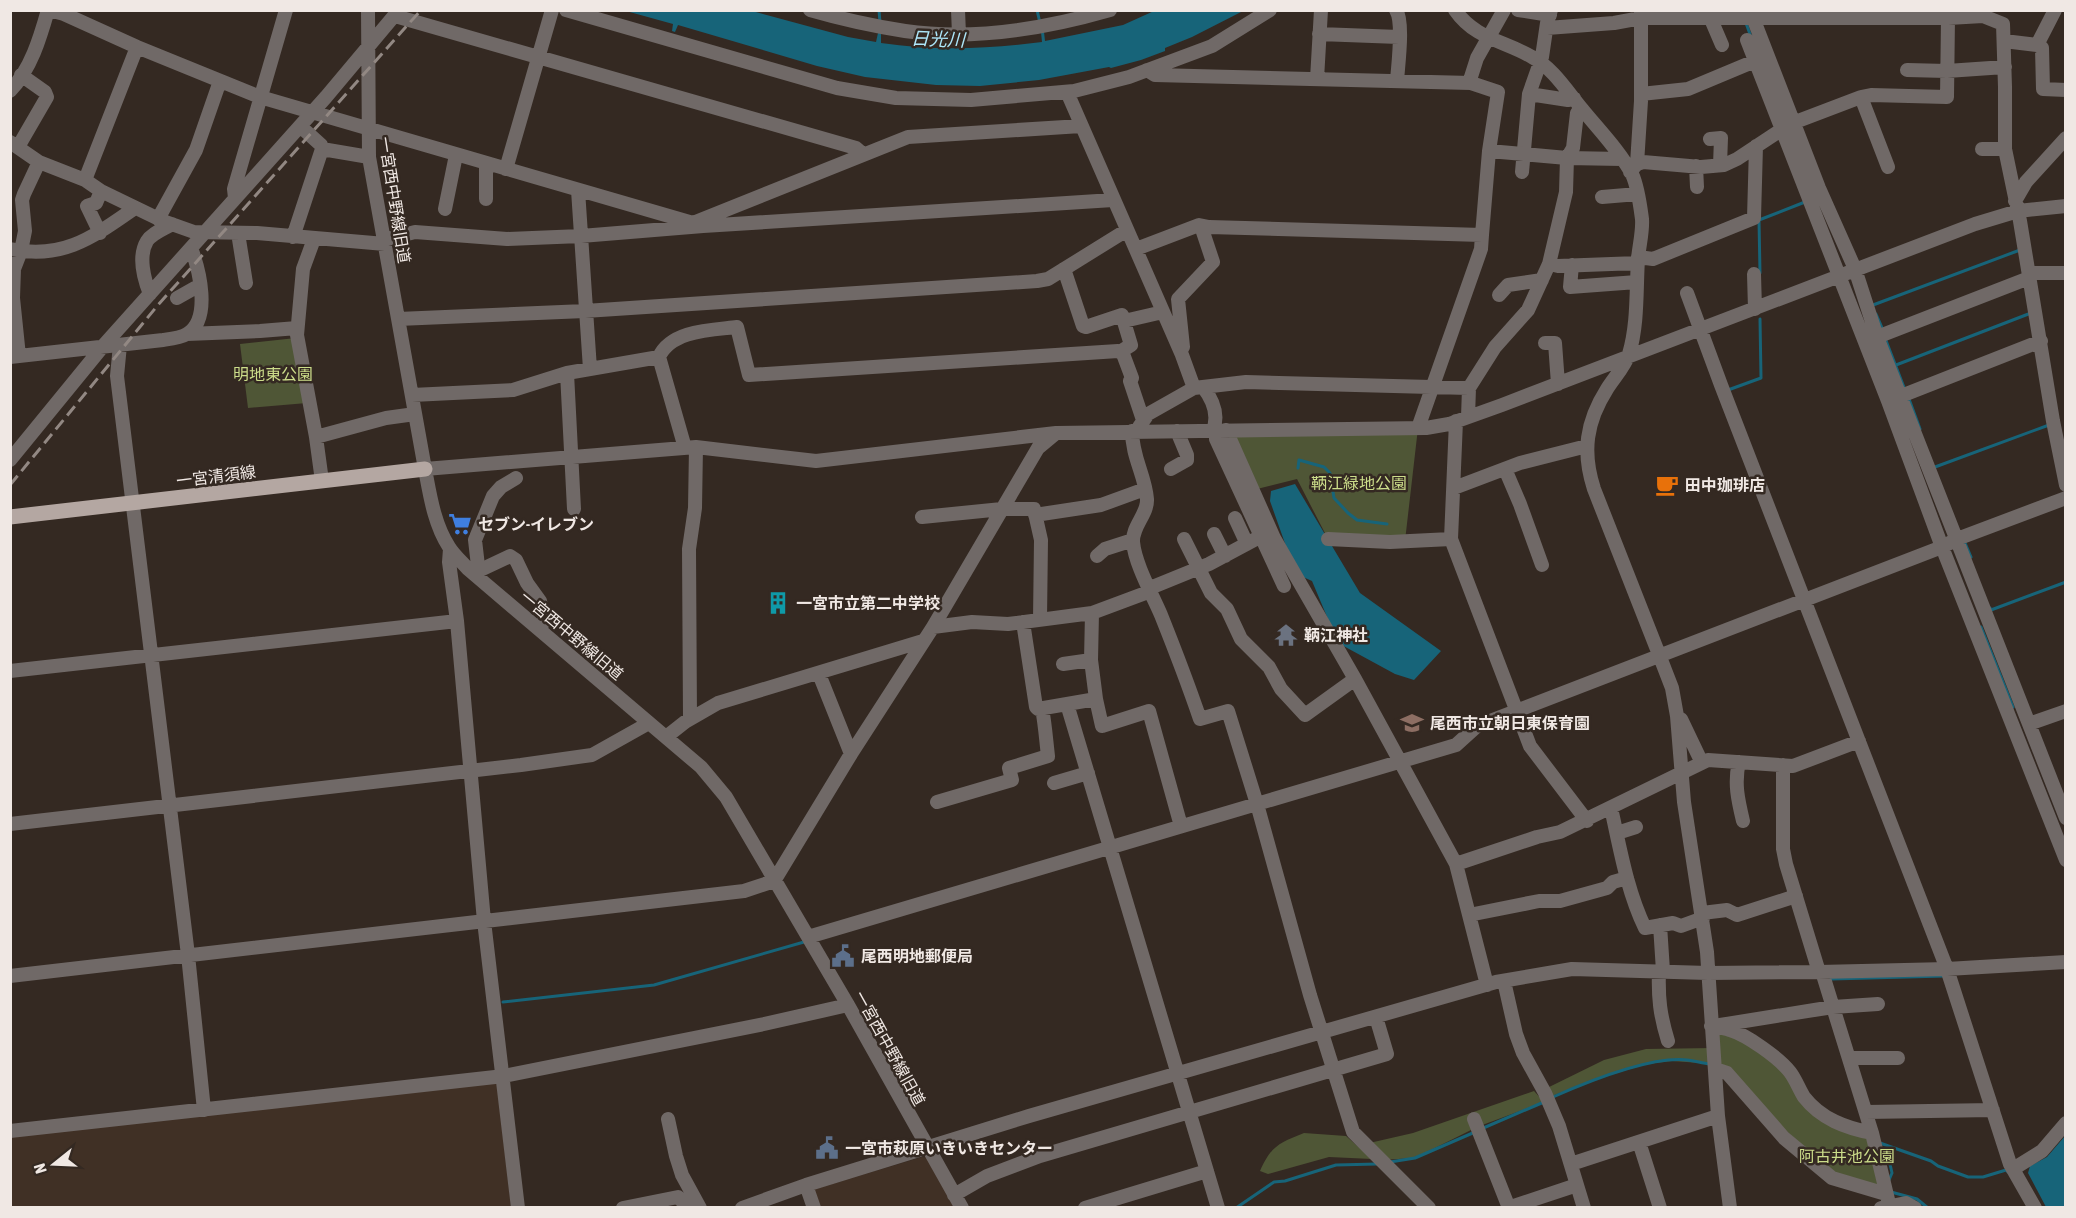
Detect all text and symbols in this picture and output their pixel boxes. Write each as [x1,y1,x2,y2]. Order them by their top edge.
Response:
water label: 日光川 [911,28,967,51]
street label: 一宮西中野線旧道 [376,135,414,265]
park label: 明地東公園 [233,365,313,383]
street label: 一宮清須線 [175,462,257,490]
cafe icon: 田中珈琲店 [1654,472,1680,498]
park label: 鞆江緑地公園 [1311,474,1407,492]
place label: 田中珈琲店 [1685,476,1765,494]
supermarket icon: セブン-イレブン [447,511,473,537]
place label: セブン-イレブン [478,515,594,533]
street label: 一宮西中野線旧道 [517,587,627,683]
building icon: 一宮市立第二中学校 [765,590,791,616]
place label: 一宮市立第二中学校 [796,594,940,612]
temple icon: 鞆江神社 [1273,622,1299,648]
place label: 鞆江神社 [1304,626,1368,644]
school or university icon: 尾西市立朝日東保育園 [1399,710,1425,736]
place label: 尾西市立朝日東保育園 [1430,714,1590,732]
public building icon: 尾西明地郵便局 [830,943,856,969]
place label: 尾西明地郵便局 [861,947,973,965]
street label: 一宮西中野線旧道 [851,988,929,1108]
north arrow [24,1134,84,1194]
public building icon: 一宮市萩原いきいきセンター [814,1135,840,1161]
place label: 一宮市萩原いきいきセンター [845,1139,1053,1157]
park label: 阿古井池公園 [1799,1147,1895,1165]
text: N [30,1161,50,1176]

